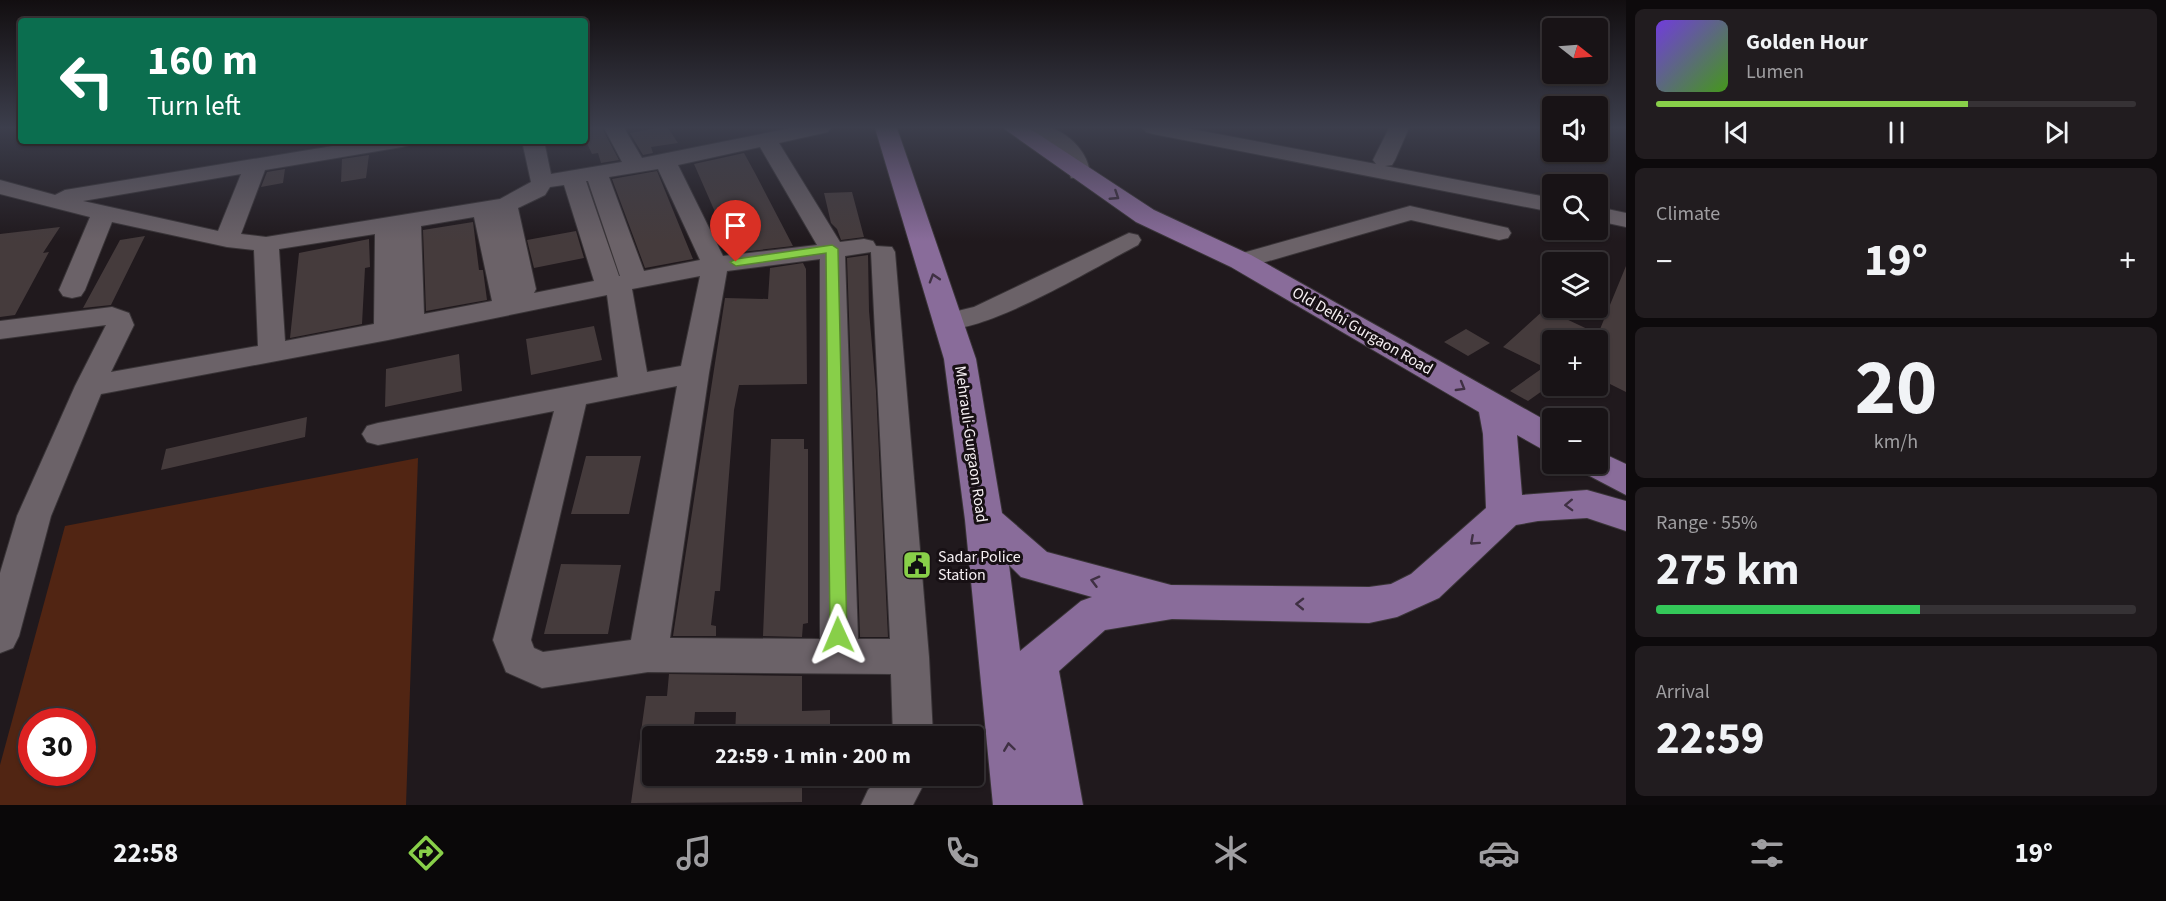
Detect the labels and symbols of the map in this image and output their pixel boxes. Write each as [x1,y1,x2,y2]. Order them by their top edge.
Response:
north arrow [1542,18,1608,84]
one-way arrow [1109,189,1119,201]
pin [710,200,761,262]
one-way arrow [929,273,941,284]
street label: Old Delhi Gurgaon Road [1288,282,1437,380]
street label: Mehrauli-Gurgaon Road [949,364,993,524]
one-way arrow [1455,379,1465,391]
one-way arrow [1565,498,1574,511]
one-way arrow [1470,534,1481,545]
place label: Sadar Police Station [938,546,1021,586]
public building icon: Sadar Police Station [901,549,933,581]
one-way arrow [1090,576,1101,588]
one-way arrow [1295,598,1304,610]
position arrow [806,603,870,667]
speed limit sign: 30 [18,708,96,786]
one-way arrow [1004,742,1016,752]

